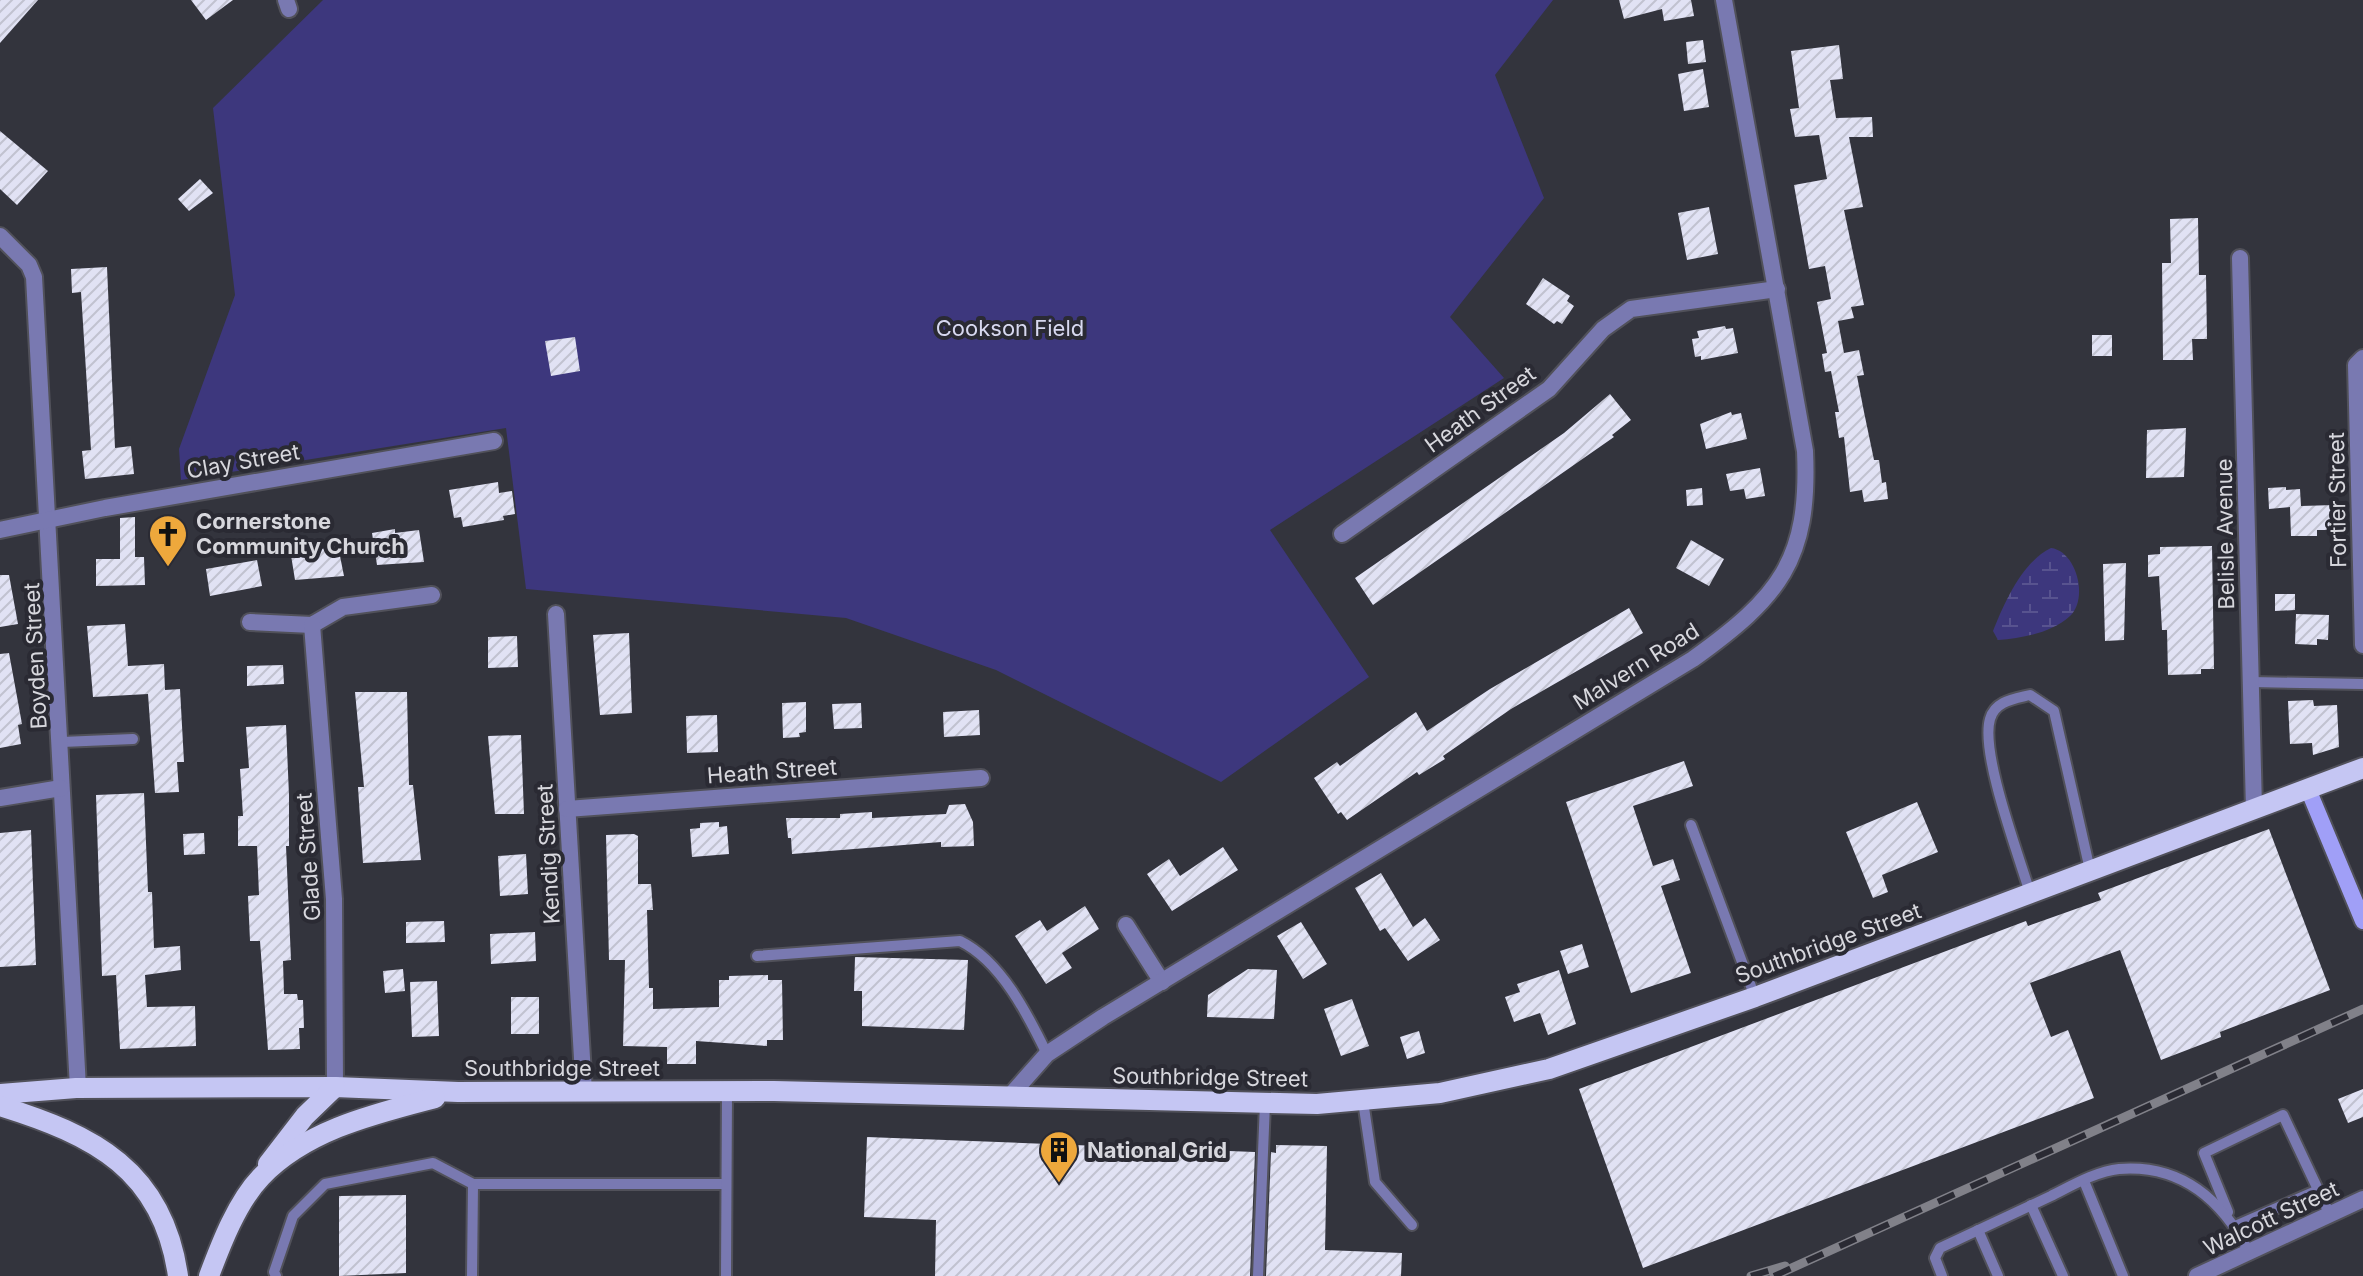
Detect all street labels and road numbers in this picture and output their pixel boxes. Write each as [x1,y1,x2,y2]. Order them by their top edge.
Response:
street label: Heath Street [1420,360,1540,458]
street label: Fortier Street [2323,432,2351,568]
street label: Clay Street [185,438,301,484]
street label: Belisle Avenue [2211,458,2239,610]
street label: Boyden Street [18,582,52,730]
street label: Malvern Road [1568,617,1704,715]
street label: Heath Street [706,753,838,789]
street label: Kendig Street [531,783,565,925]
street label: Glade Street [291,792,325,922]
street label: Southbridge Street [1731,897,1925,989]
street label: Southbridge Street [464,1055,660,1081]
street label: Southbridge Street [1112,1062,1308,1092]
street label: Walcott Street [2199,1175,2343,1261]

